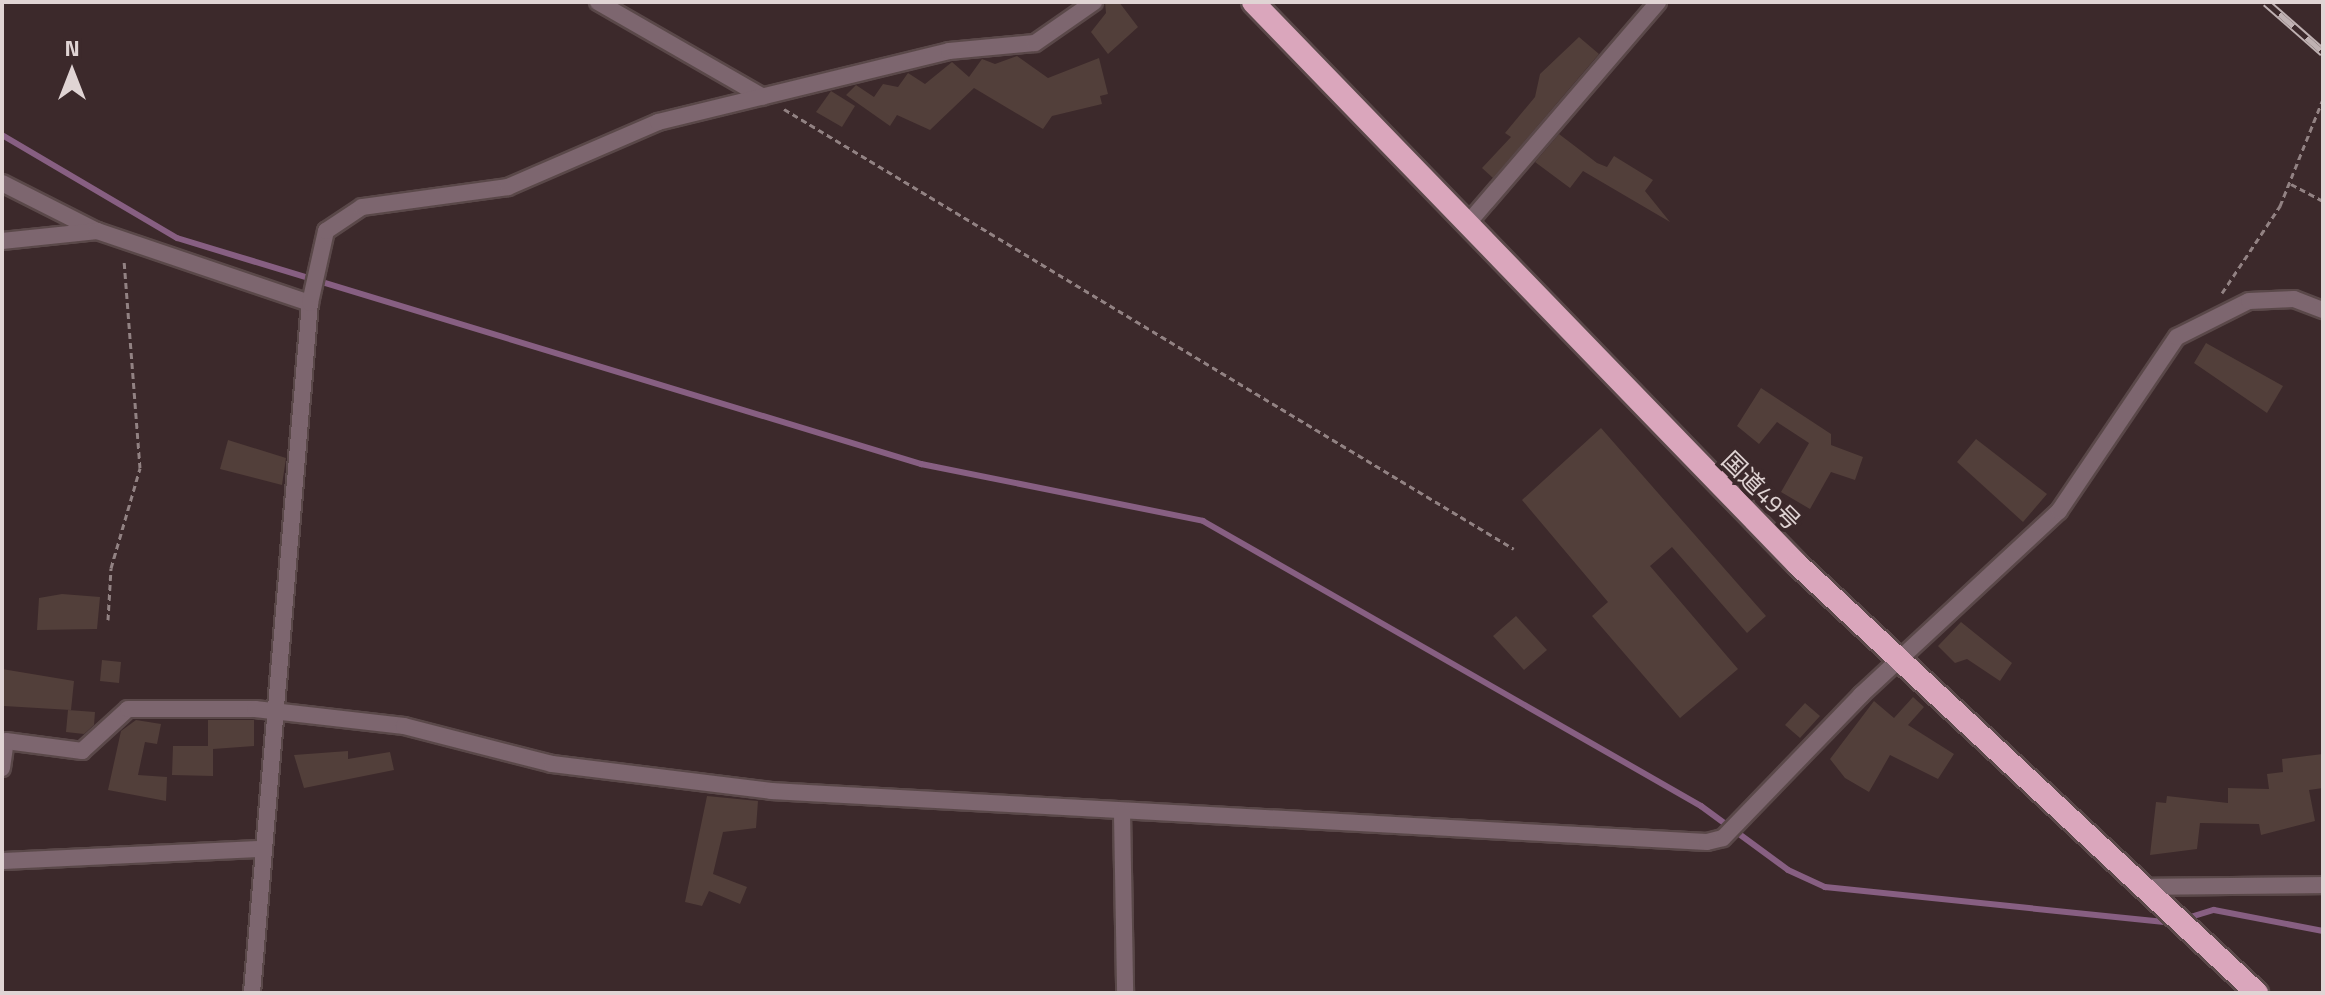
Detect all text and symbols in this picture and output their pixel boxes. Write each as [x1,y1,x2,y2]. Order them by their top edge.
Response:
text: N [64,31,80,65]
north arrow [32,32,112,112]
street label: 国道49号 [1716,446,1806,536]

